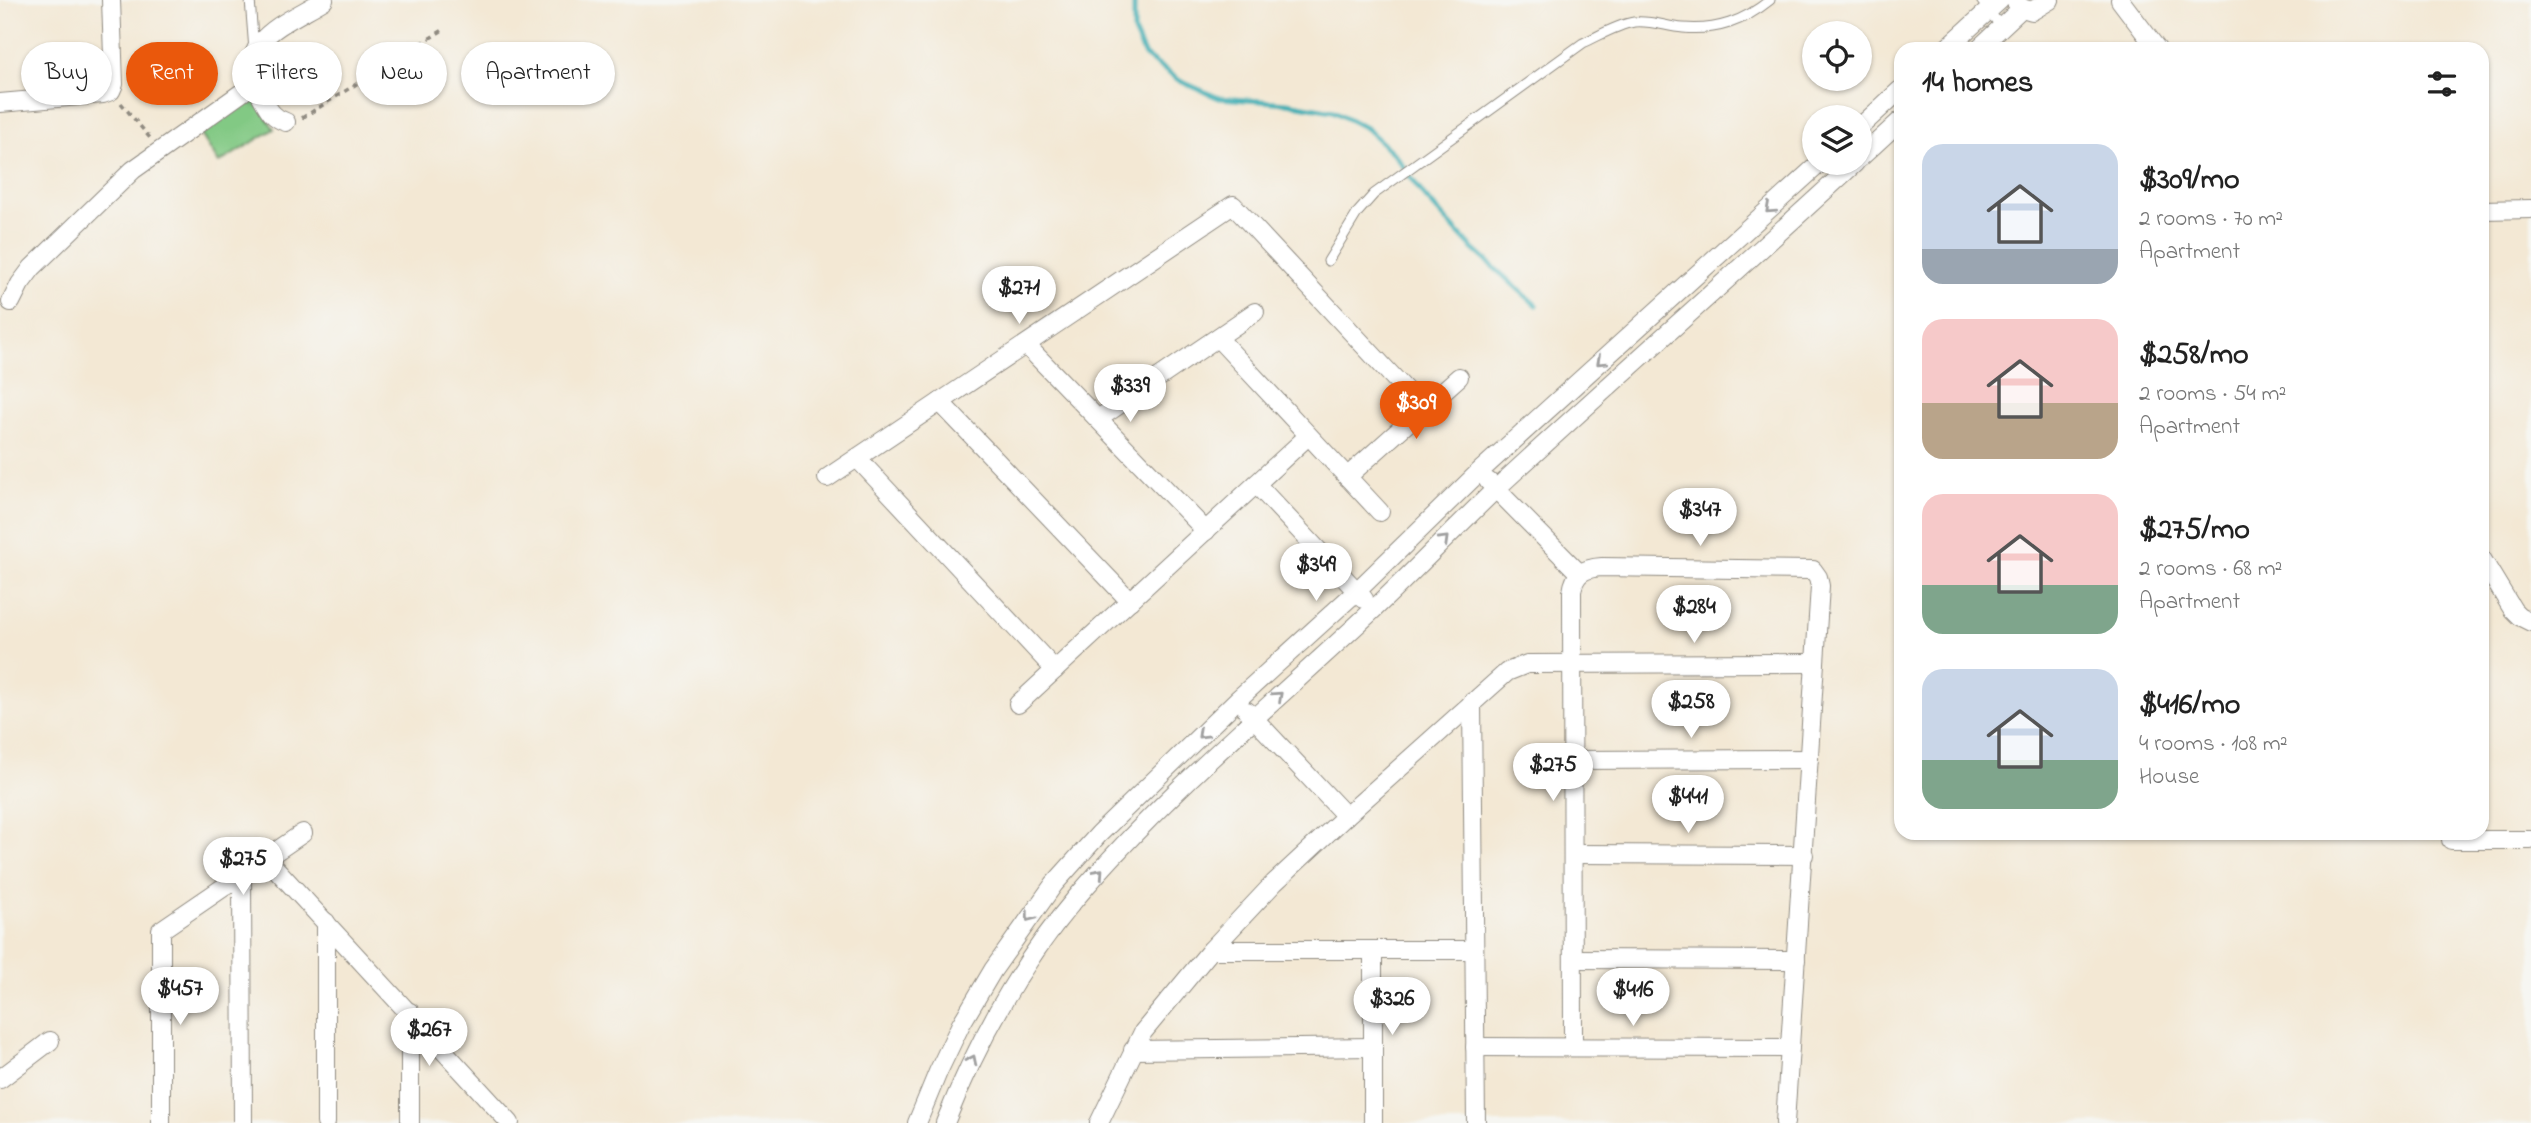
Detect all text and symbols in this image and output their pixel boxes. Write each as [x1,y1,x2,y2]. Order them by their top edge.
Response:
map controls [1802,21,1872,175]
button: locate [1802,21,1872,91]
chip: Buy [21,42,112,105]
chip: Rent [126,42,218,105]
chip: Filters [232,42,342,105]
chip: New [356,42,447,105]
chip: Apartment [461,42,615,105]
text: 14 homes [1922,62,2033,106]
icon: filters [2423,65,2461,103]
button: layers [1802,105,1872,175]
text: $309/mo [2139,159,2240,203]
icon: home [1978,172,2062,256]
one-way arrow [1765,200,1778,213]
text: 2 rooms · 70 m² [2139,203,2283,236]
text: Apartment [2139,236,2240,269]
pin: $271 [978,266,1060,326]
text: $271 [998,272,1040,305]
text: $258/mo [2139,334,2249,378]
icon: home [1978,347,2062,431]
one-way arrow [1596,353,1609,366]
pin: $339 [1089,364,1171,424]
text: $339 [1110,370,1150,403]
text: 2 rooms · 54 m² [2139,378,2286,411]
pin: $309 [1375,382,1457,441]
text: $309 [1396,387,1436,420]
text: Apartment [2139,411,2240,444]
pin: $347 [1659,489,1741,548]
text: $347 [1679,494,1721,527]
text: $275/mo [2139,509,2250,553]
icon: home [1978,522,2062,606]
one-way arrow [1436,536,1449,549]
pin: $349 [1275,544,1357,603]
text: $349 [1296,549,1336,582]
text: 2 rooms · 68 m² [2139,553,2282,586]
pin: $284 [1653,586,1735,645]
text: Apartment [2139,586,2240,619]
text: $284 [1672,591,1716,624]
pin: $258 [1650,680,1732,740]
text: $416/mo [2139,684,2240,728]
text: $258 [1667,686,1715,719]
one-way arrow [1270,692,1283,704]
icon: home [1978,697,2062,781]
one-way arrow [1197,725,1210,738]
text: 4 rooms · 108 m² [2139,728,2288,761]
pin: $275 [1512,744,1594,803]
text: $275 [1529,749,1577,782]
text: House [2139,761,2199,794]
pin: $441 [1647,776,1729,835]
text: $441 [1668,781,1708,814]
pin: $275 [202,838,284,897]
text: $275 [219,843,267,876]
one-way arrow [1090,868,1103,881]
one-way arrow [1025,909,1038,922]
pin: $457 [139,968,221,1027]
pin: $416 [1592,968,1674,1028]
text: $457 [157,973,203,1006]
text: $416 [1613,974,1653,1007]
pin: $326 [1351,978,1433,1037]
text: $326 [1370,983,1414,1016]
pin: $267 [388,1009,470,1068]
text: $267 [407,1014,451,1047]
one-way arrow [963,1055,977,1067]

